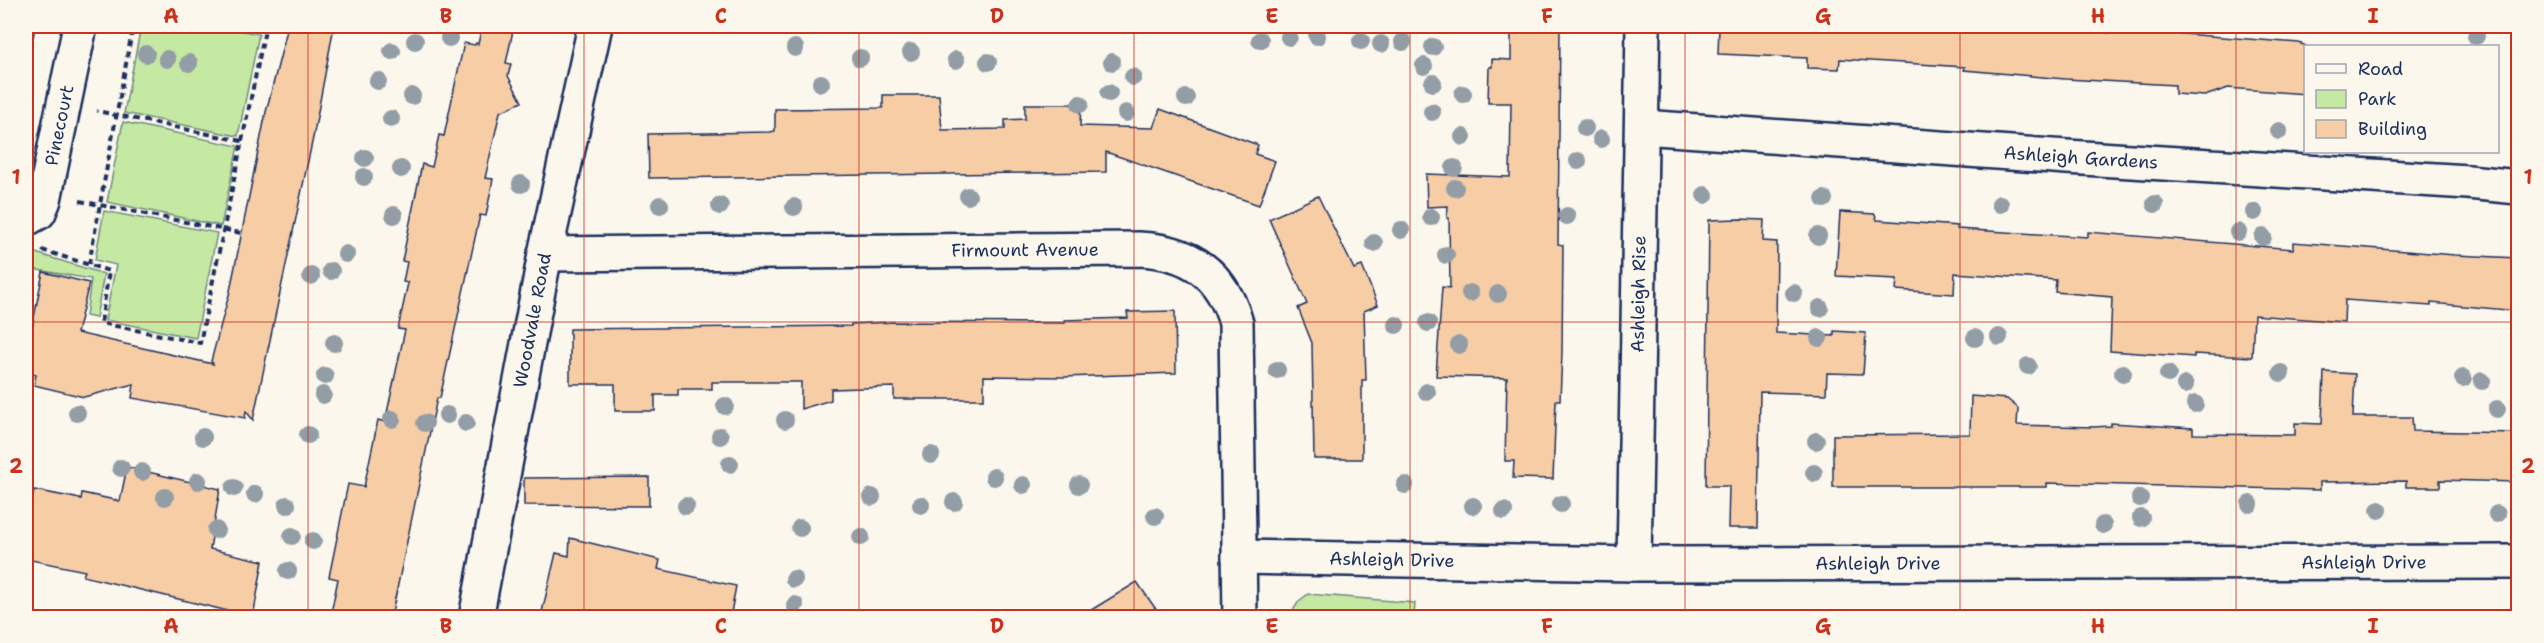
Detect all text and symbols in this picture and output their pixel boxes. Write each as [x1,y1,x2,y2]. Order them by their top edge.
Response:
text: A [163,3,179,29]
text: B [440,3,452,29]
text: C [715,3,727,29]
text: D [990,3,1004,29]
text: E [1265,3,1279,29]
text: F [1541,3,1553,29]
text: G [1815,3,1831,29]
text: H [2091,3,2105,29]
text: I [2367,3,2379,29]
legend [2304,45,2499,153]
text: Road [2358,57,2403,81]
street label: Pinecourt [39,83,80,168]
text: Park [2358,87,2397,111]
text: Building [2358,117,2427,141]
street label: Ashleigh Gardens [2003,141,2159,175]
text: 1 [11,164,21,190]
text: 1 [2523,164,2533,190]
street label: Ashleigh Rise [1626,235,1651,353]
street label: Firmount Avenue [951,237,1099,263]
street label: Woodvale Road [508,251,557,390]
text: 2 [9,453,23,479]
text: 2 [2521,453,2535,479]
street label: Ashleigh Drive [1329,547,1455,573]
street label: Ashleigh Drive [2301,550,2427,574]
street label: Ashleigh Drive [1815,551,1941,576]
text: A [163,613,179,639]
text: B [440,613,452,639]
text: C [715,613,727,639]
text: D [990,613,1004,639]
text: E [1265,613,1279,639]
text: F [1541,613,1553,639]
text: G [1815,613,1831,639]
text: H [2091,613,2105,639]
text: I [2367,613,2379,639]

